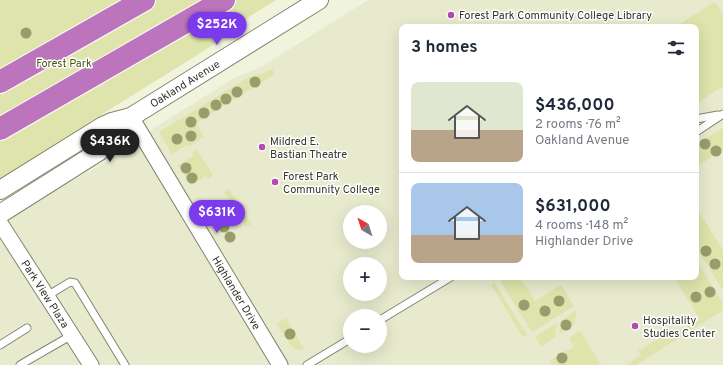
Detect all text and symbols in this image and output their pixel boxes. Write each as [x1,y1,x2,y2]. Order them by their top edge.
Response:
place label: Forest Park Community College Library [459,9,652,23]
marker: Forest Park Community College Library [446,10,456,20]
pin: $252K [189,12,245,46]
text: $252K [197,17,237,33]
text: 3 homes [411,37,478,59]
icon: filters [665,37,687,59]
park label: Forest Park [36,57,92,71]
street label: Oakland Avenue [148,57,223,111]
text: $436,000 [535,95,615,117]
icon: home [443,98,491,146]
text: 2 rooms · 76 m² [535,117,621,133]
pin: $436K [82,129,138,163]
text: Oakland Avenue [535,133,629,149]
text: $436K [89,134,131,150]
place label: Mildred E. Bastian Theatre [270,135,347,162]
marker: Mildred E. Bastian Theatre [257,142,267,152]
place label: Forest Park Community College [283,170,380,197]
marker: Forest Park Community College [270,177,280,187]
text: $631,000 [535,196,611,218]
icon: home [443,199,491,247]
pin: $631K [189,200,245,234]
text: $631K [198,205,236,221]
north arrow [343,205,387,249]
map controls [343,205,387,353]
text: 4 rooms · 148 m² [535,218,628,234]
text: Highlander Drive [535,234,633,250]
street label: Highlander Drive [208,254,263,333]
button: + [343,257,387,301]
street label: Park View Plaza [18,258,72,331]
button: − [343,309,387,353]
place label: Hospitality Studies Center [643,314,716,341]
marker: Hospitality Studies Center [630,321,640,331]

